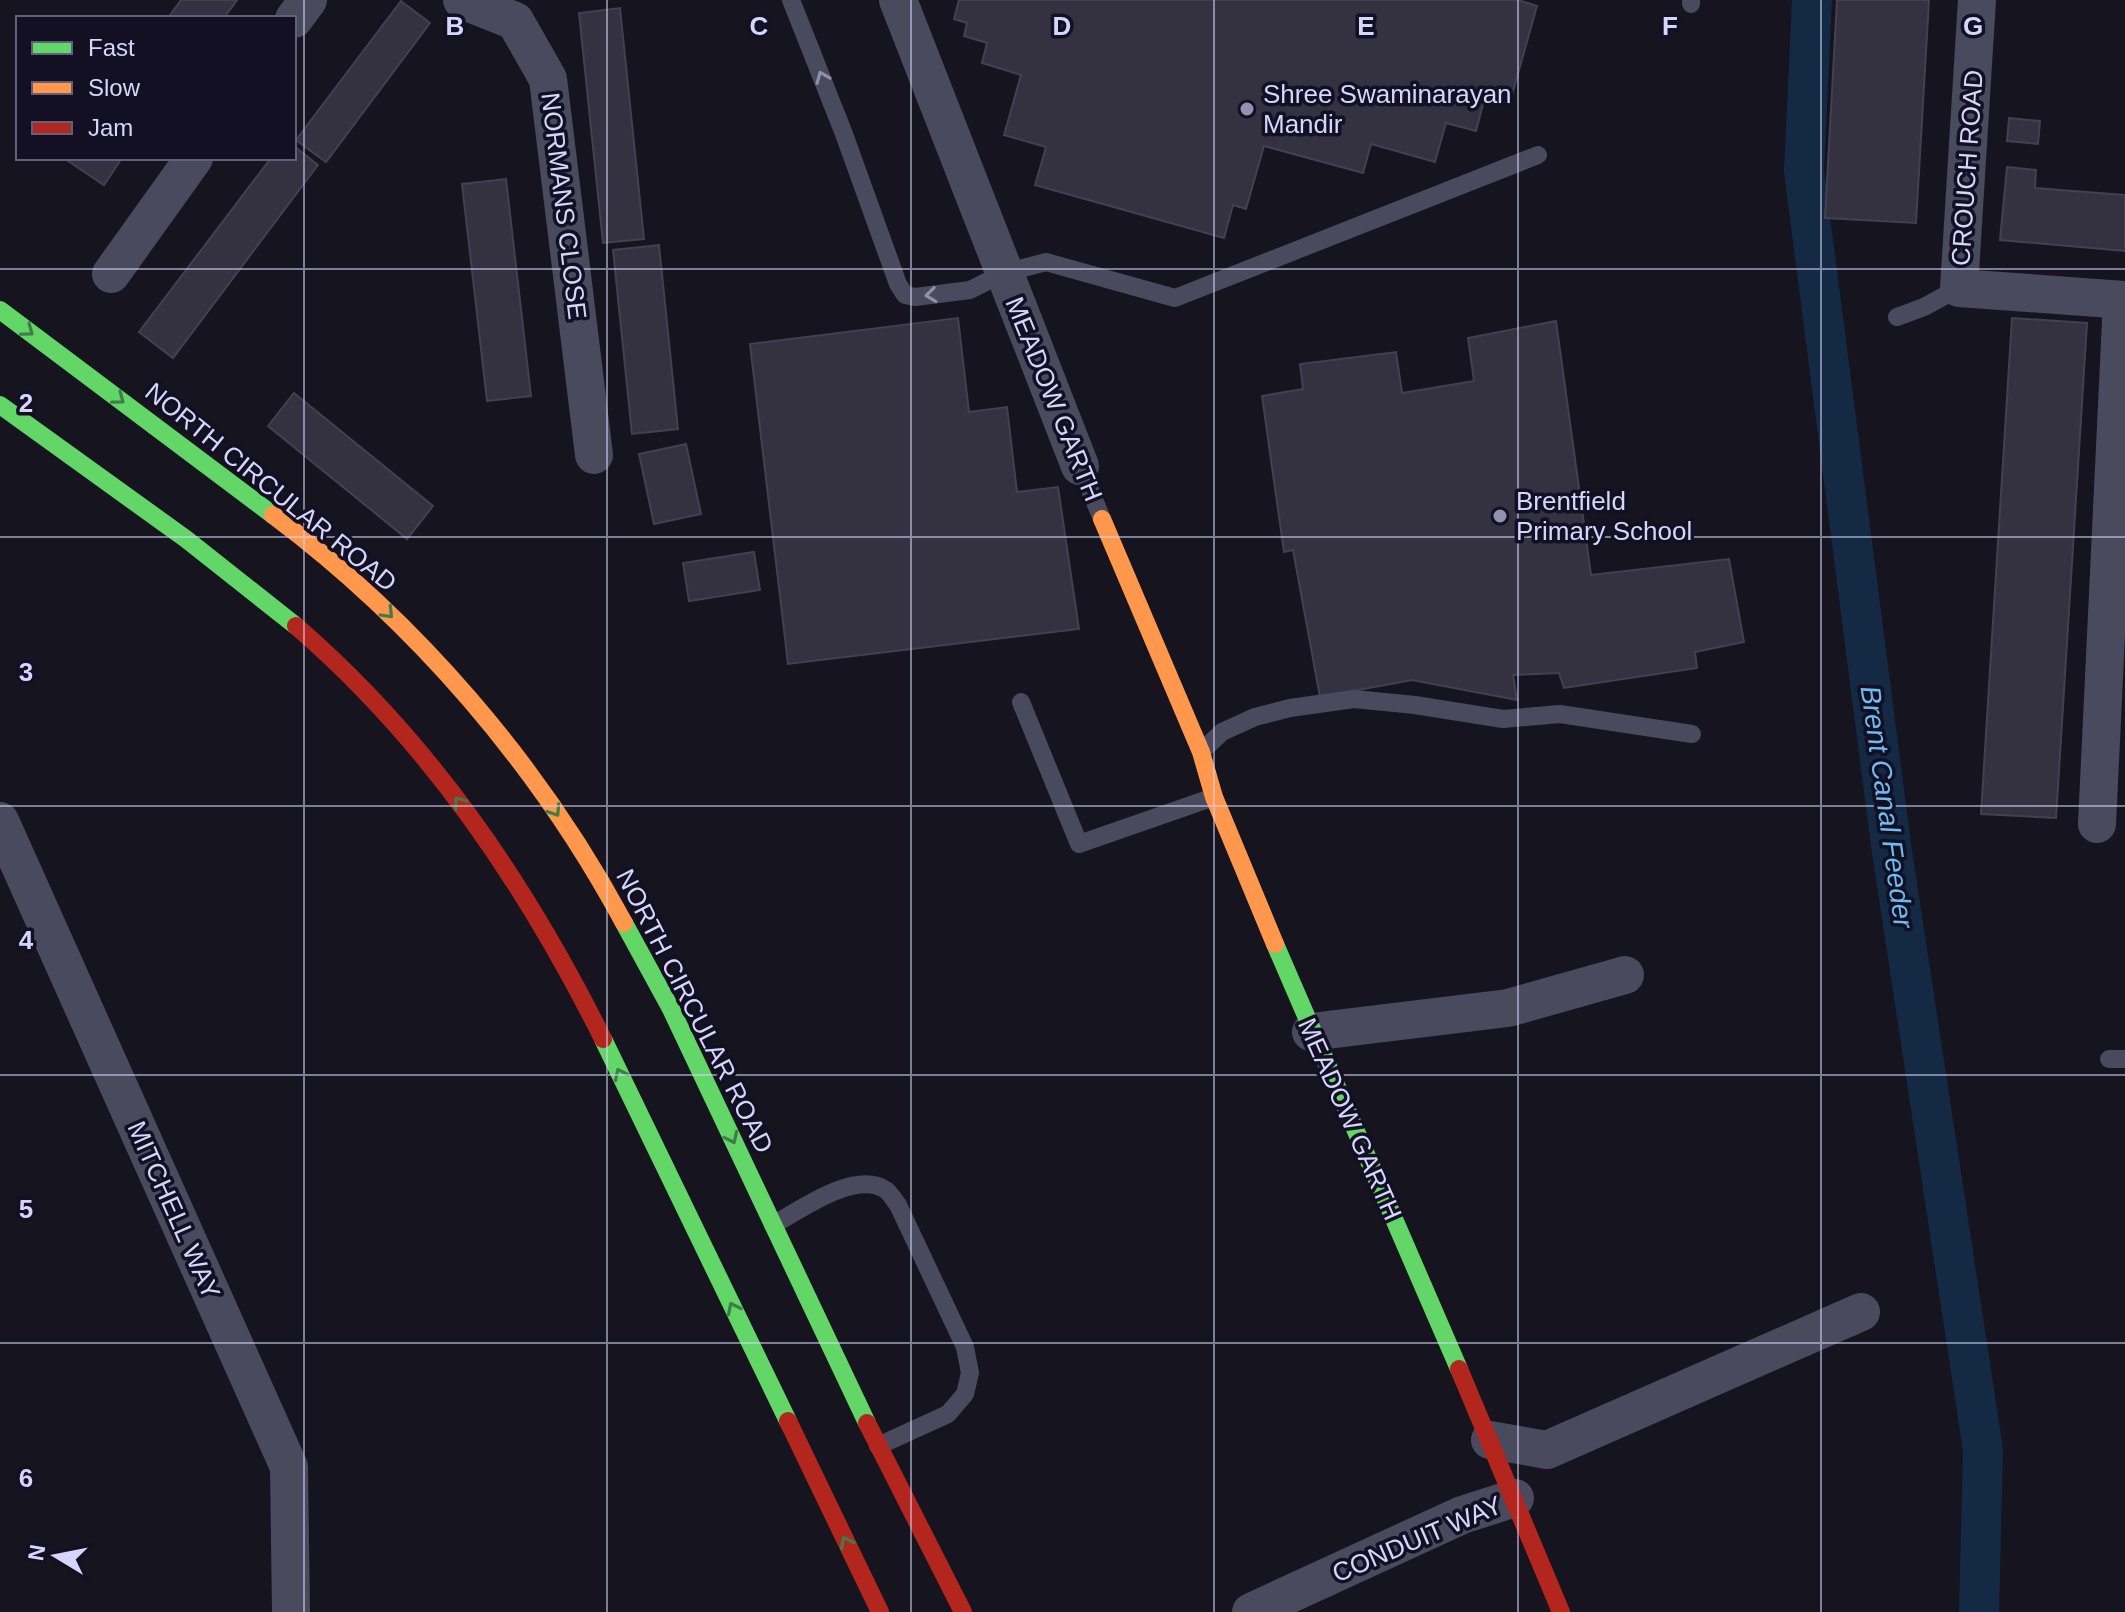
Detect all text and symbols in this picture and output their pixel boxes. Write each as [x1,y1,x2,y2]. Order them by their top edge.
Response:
text: B [446,11,464,41]
text: C [750,11,769,41]
text: D [1053,11,1071,41]
text: E [1357,11,1375,41]
text: F [1662,11,1678,41]
text: G [1963,11,1983,41]
legend [16,16,296,160]
text: Fast [88,34,135,61]
street label: CROUCH ROAD [1945,69,1989,267]
one-way arrow [815,71,831,85]
text: Slow [88,74,141,101]
place label: Shree Swaminarayan Mandir [1263,79,1512,139]
street label: NORMANS CLOSE [535,91,593,321]
marker: Shree Swaminarayan Mandir [1238,100,1256,118]
text: Jam [88,114,133,141]
one-way arrow [924,286,937,303]
street label: MEADOW GARTH [999,292,1109,506]
one-way arrow [19,322,34,336]
street label: NORTH CIRCULAR ROAD [139,376,403,598]
text: 2 [19,388,33,418]
one-way arrow [110,389,124,403]
place label: Brentfield Primary School [1516,486,1692,546]
marker: Brentfield Primary School [1491,507,1509,525]
one-way arrow [378,604,393,618]
text: 3 [19,657,33,687]
water label: Brent Canal Feeder [1855,684,1920,932]
one-way arrow [455,796,469,811]
one-way arrow [545,802,560,817]
street label: NORTH CIRCULAR ROAD [610,864,780,1158]
text: 4 [19,925,34,955]
street label: MEADOW GARTH [1292,1013,1408,1225]
one-way arrow [614,1067,629,1082]
street label: MITCHELL WAY [121,1117,227,1303]
one-way arrow [722,1129,738,1144]
text: 5 [19,1194,33,1224]
one-way arrow [727,1301,743,1316]
text: 6 [19,1463,33,1493]
street label: CONDUIT WAY [1328,1490,1506,1588]
north arrow [16,1516,96,1596]
one-way arrow [840,1535,856,1550]
text: N [23,1543,50,1563]

